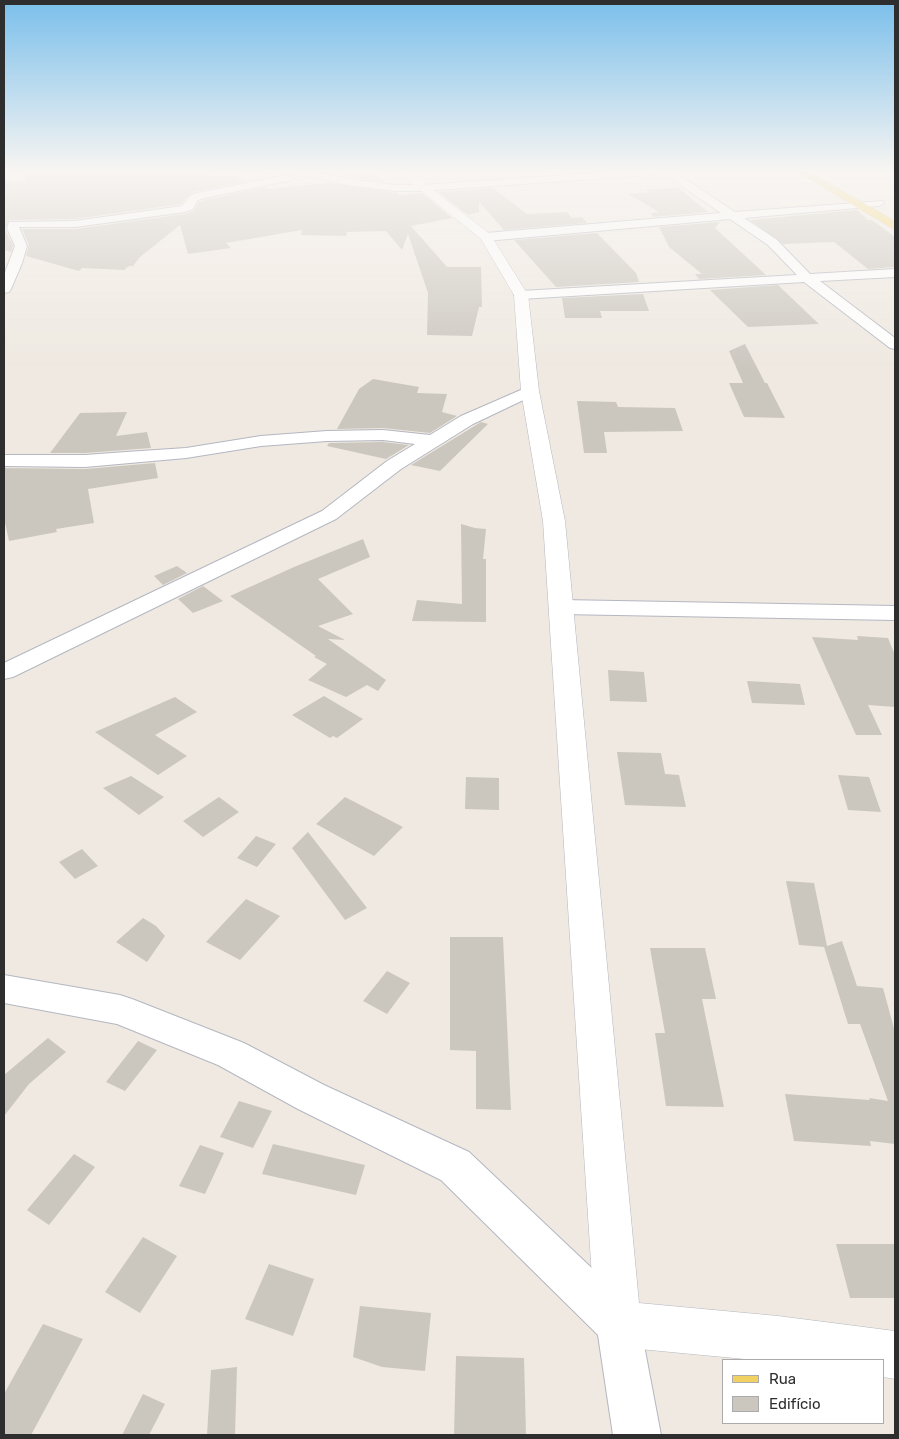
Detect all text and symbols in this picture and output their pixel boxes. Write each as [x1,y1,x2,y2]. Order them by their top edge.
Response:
legend [722,1359,884,1424]
text: Rua [769,1370,796,1388]
text: Edifício [769,1395,821,1413]

